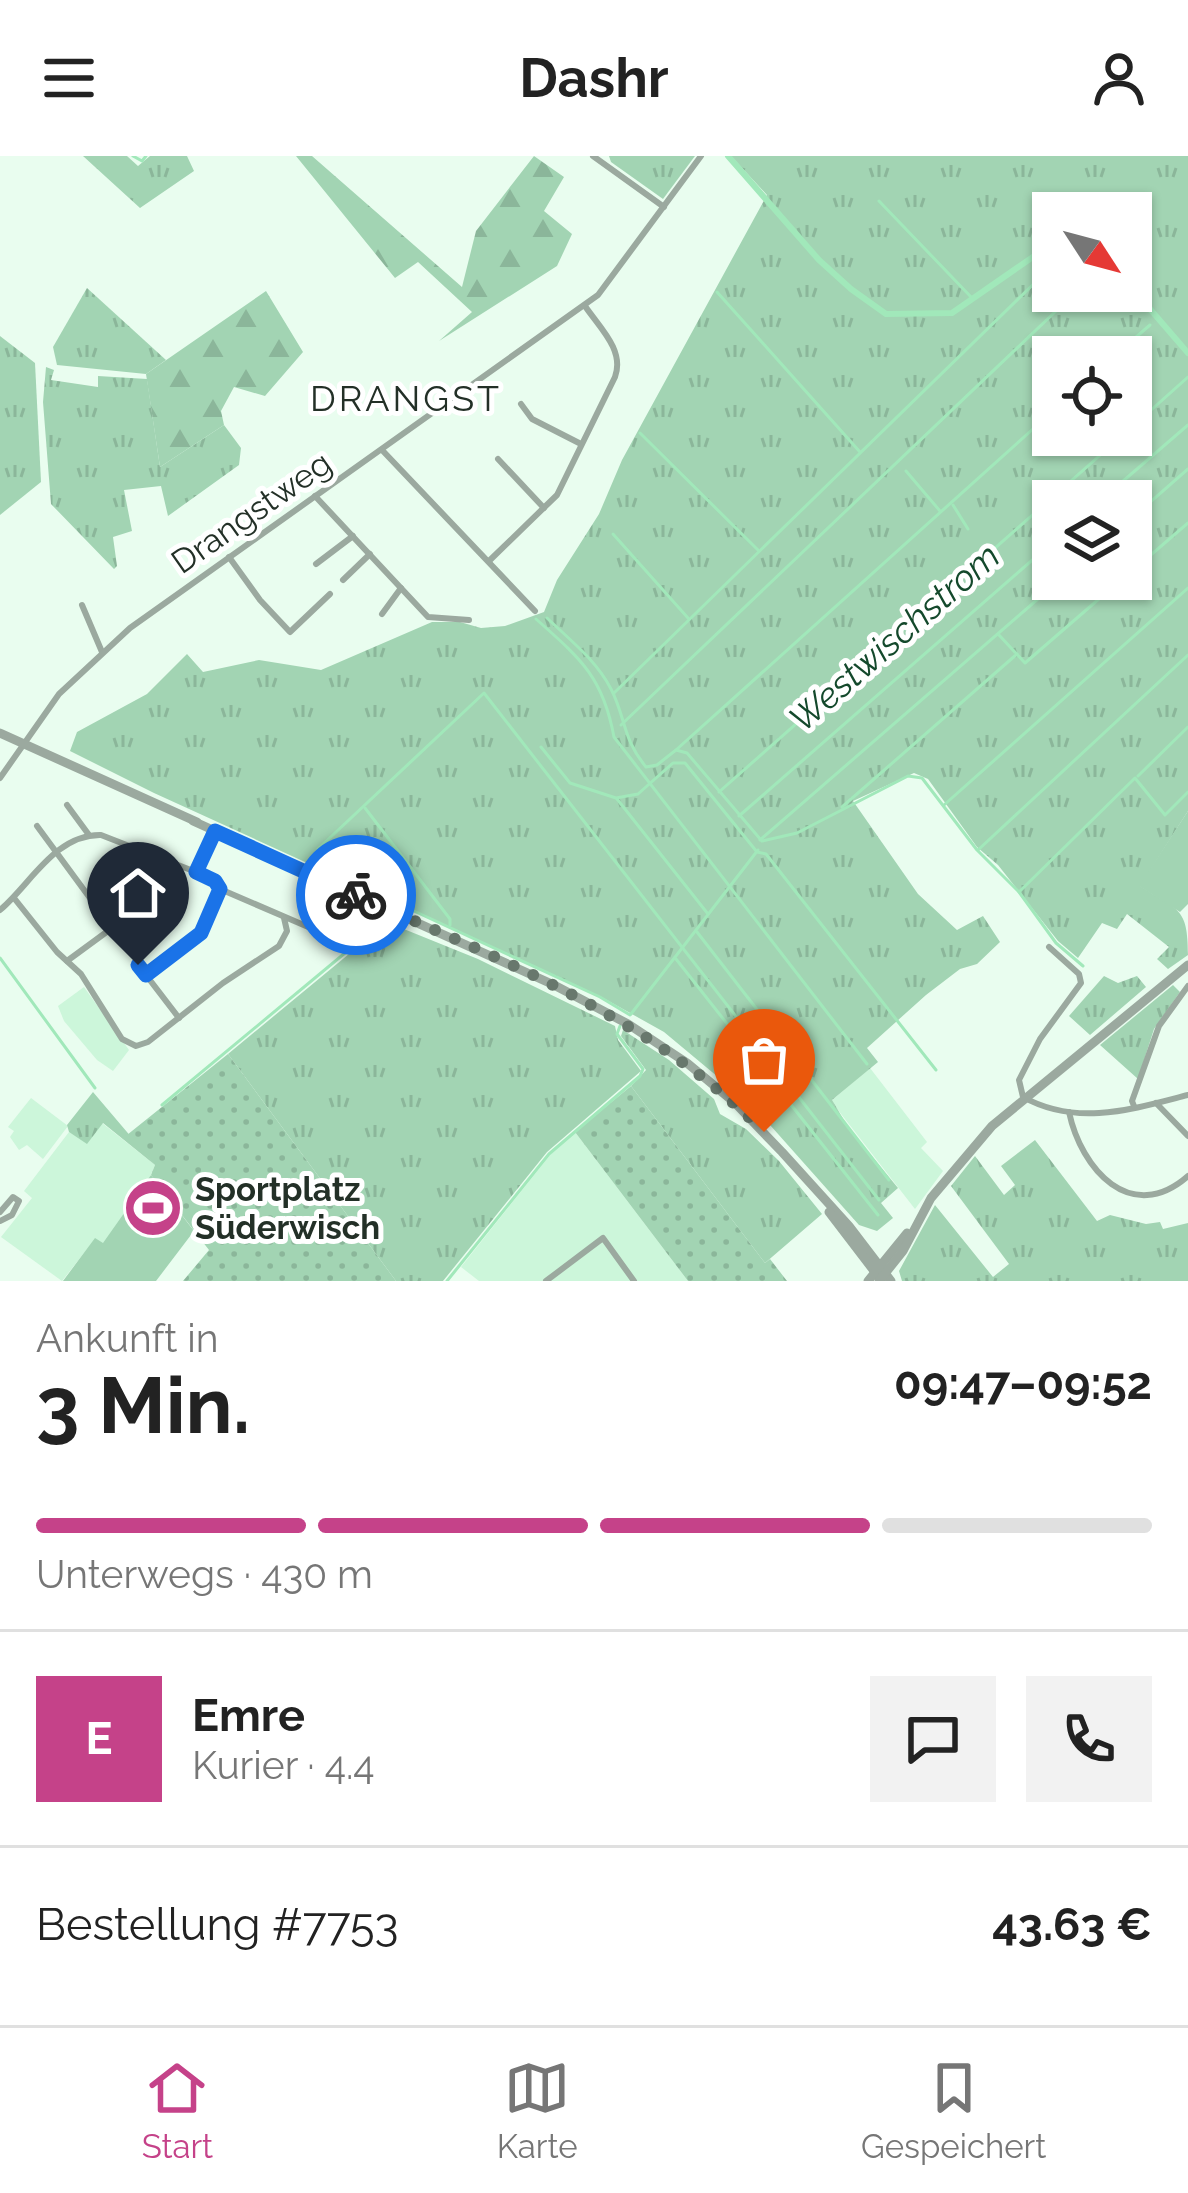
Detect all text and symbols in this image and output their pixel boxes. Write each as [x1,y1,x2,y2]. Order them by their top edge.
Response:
icon: menu [36,45,102,111]
icon: person [1086,45,1152,111]
text: Dashr [519,46,669,110]
north arrow [1032,192,1152,312]
map controls [1032,192,1152,600]
button: locate [1032,336,1152,456]
district label: DRANGST [310,377,502,419]
street label: Drangstweg [164,443,339,582]
button: layers [1032,480,1152,600]
water label: Westwischstrom [780,534,1008,740]
courier [296,835,416,955]
pin [87,842,189,965]
icon: home [105,860,171,926]
icon: bike [323,862,389,928]
pin [713,1009,815,1132]
icon: bag [731,1027,797,1093]
place label: Sportplatz Süderwisch [195,1170,380,1247]
sports icon: Sportplatz Süderwisch [122,1177,184,1239]
text: Ankunft in [36,1315,219,1361]
text: 09:47–09:52 [894,1357,1152,1410]
text: 3 Min. [36,1360,250,1451]
text: Unterwegs · 430 m [36,1551,373,1597]
button: chat [870,1676,996,1802]
button: phone [1026,1676,1152,1802]
text: Emre [192,1689,305,1742]
text: E [85,1712,113,1765]
text: Kurier · 4.4 [192,1742,375,1788]
text: Bestellung #7753 [36,1898,399,1951]
text: 43.63 € [992,1898,1152,1951]
tab: Start [142,2055,213,2166]
tab: Karte [497,2055,578,2166]
tab: Gespeichert [861,2055,1046,2166]

